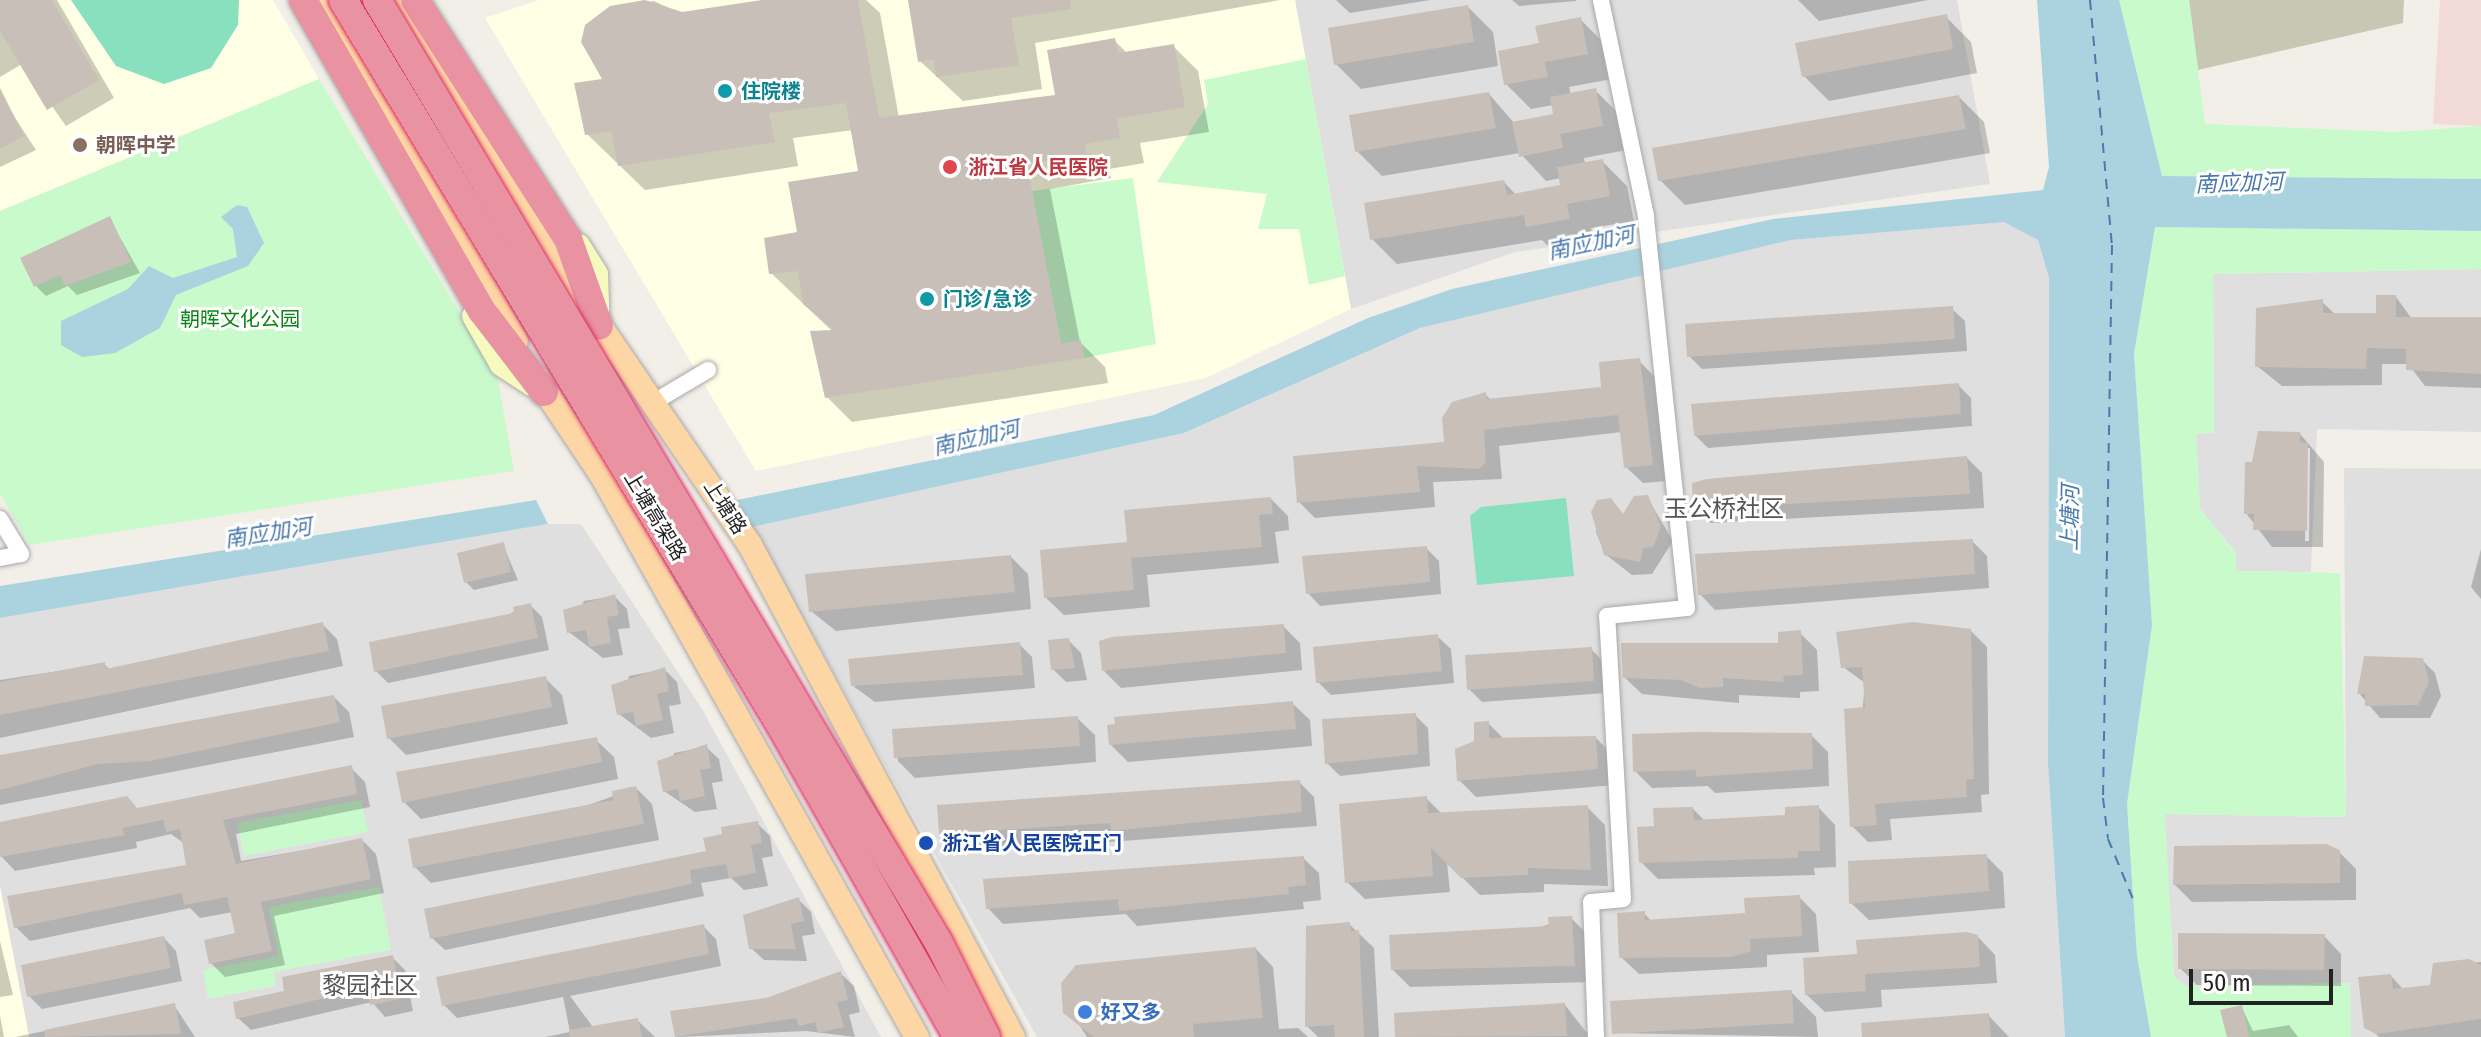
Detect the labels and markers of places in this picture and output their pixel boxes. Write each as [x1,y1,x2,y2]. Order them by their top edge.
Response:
place label: 住院楼 [741,79,801,103]
marker: 住院楼 [716,82,734,100]
place label: 朝晖中学 [96,133,176,157]
marker: 朝晖中学 [71,136,89,154]
place label: 浙江省人民医院 [968,155,1108,179]
marker: 浙江省人民医院 [939,156,961,178]
place label: 门诊/急诊 [943,287,1032,311]
marker: 门诊/急诊 [918,290,936,308]
place label: 浙江省人民医院正门 [942,831,1122,855]
marker: 浙江省人民医院正门 [917,834,935,852]
place label: 好又多 [1101,1000,1161,1024]
marker: 好又多 [1076,1003,1094,1021]

